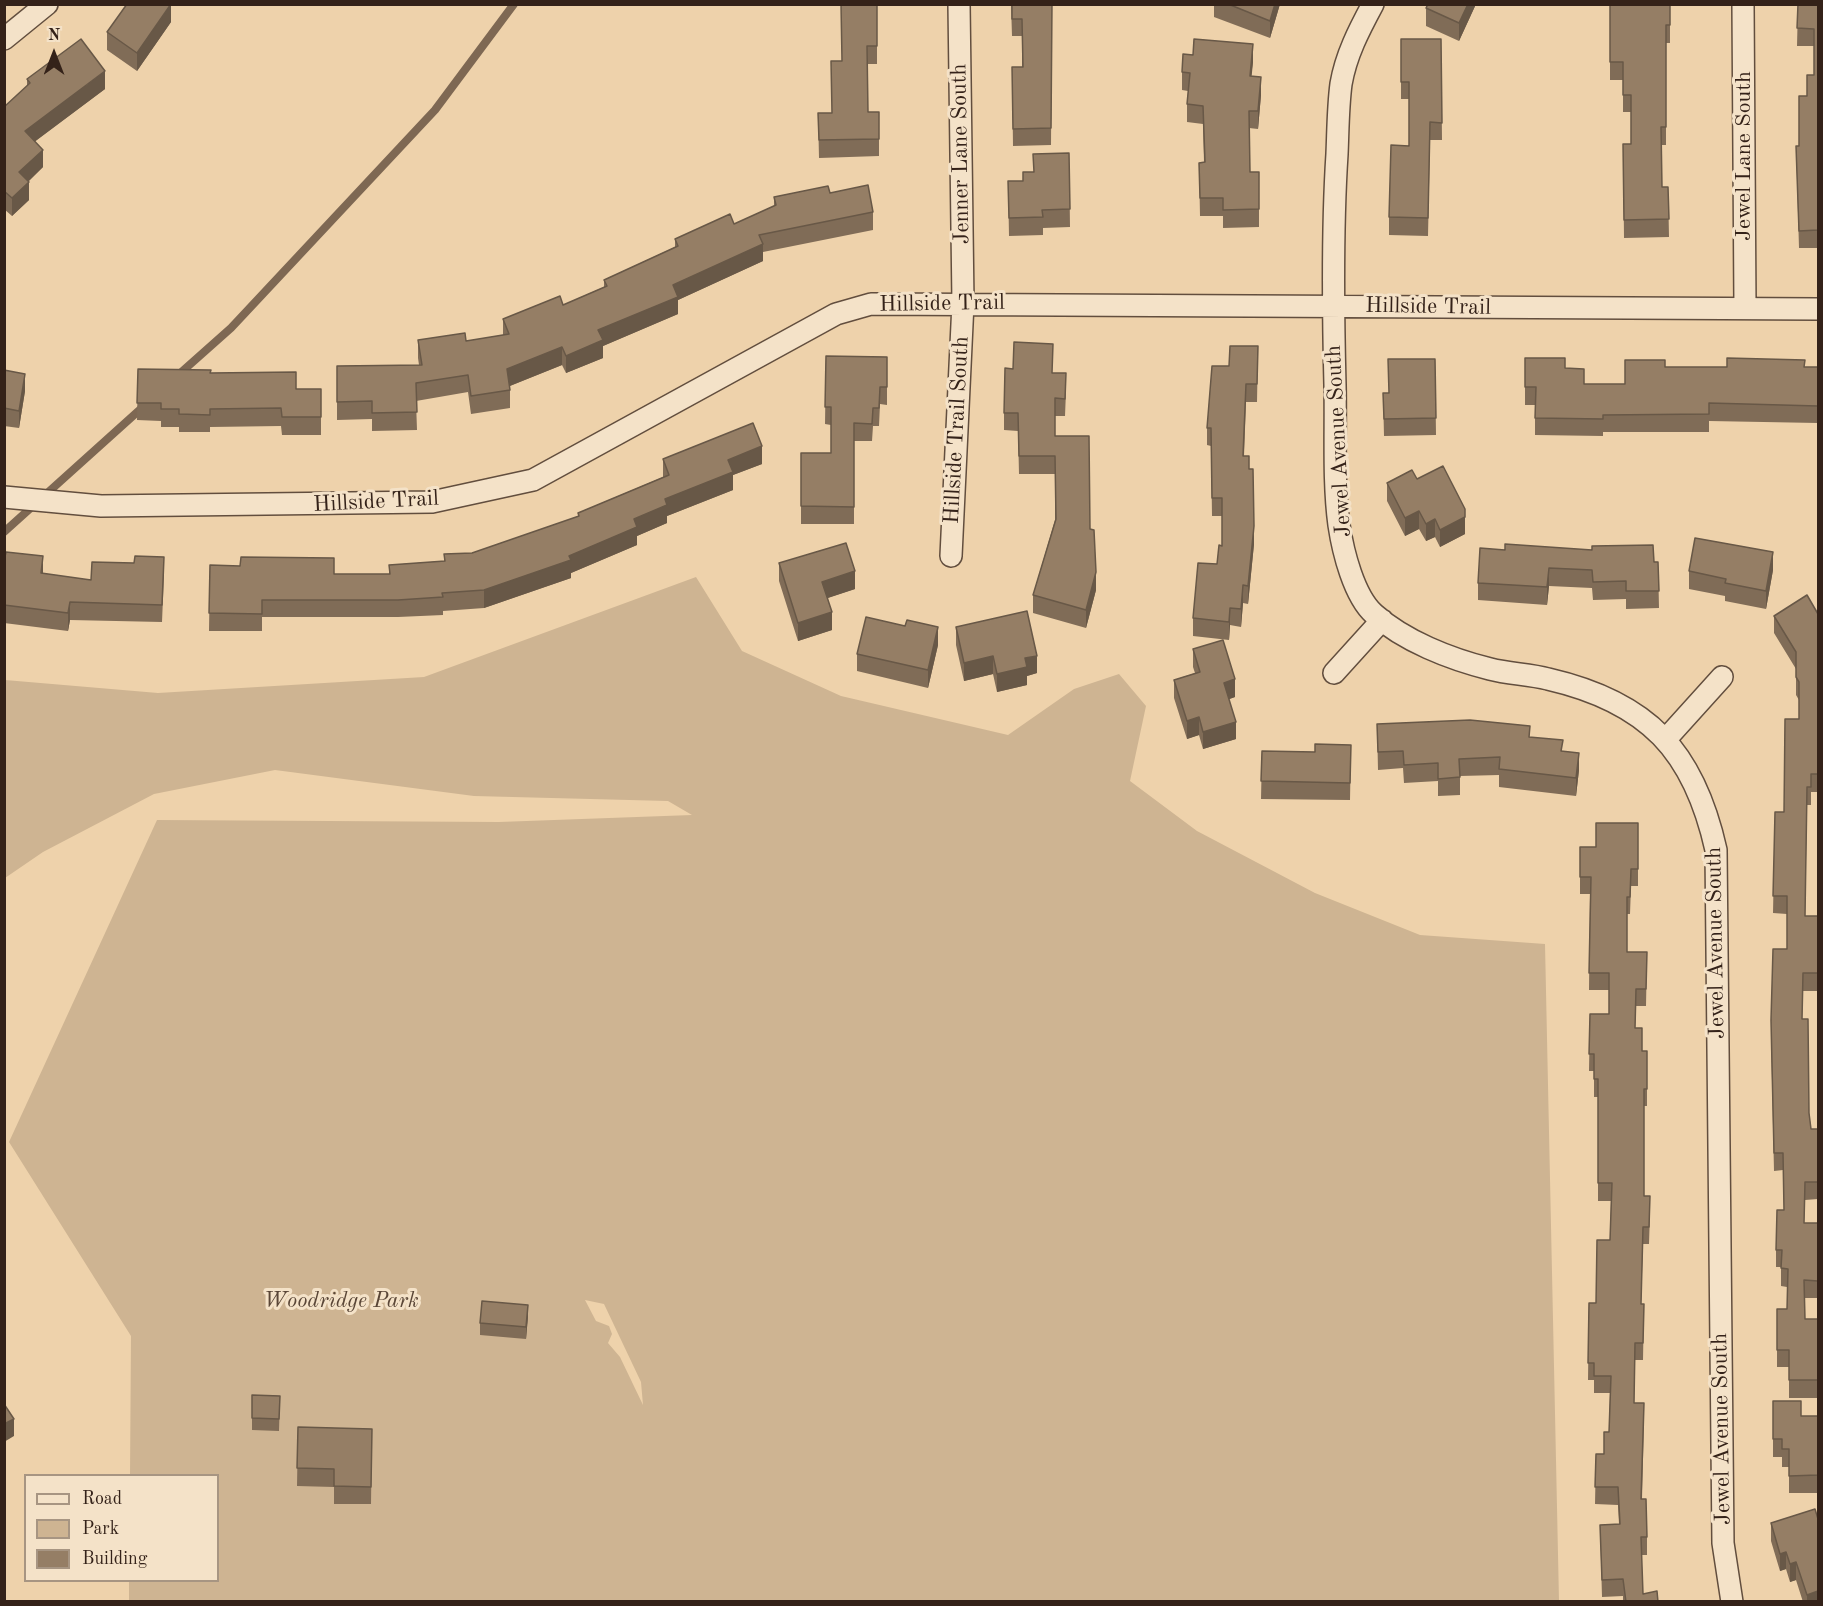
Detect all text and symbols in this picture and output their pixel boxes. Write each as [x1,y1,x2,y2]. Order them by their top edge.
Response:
north arrow [24,24,84,84]
text: N [48,28,60,44]
street label: Jenner Lane South [946,63,976,245]
street label: Jewel Lane South [1731,71,1757,241]
street label: Hillside Trail [879,290,1005,318]
street label: Hillside Trail [1365,293,1491,321]
street label: Hillside Trail South [939,335,975,525]
street label: Jewel Avenue South [1321,344,1357,538]
street label: Hillside Trail [312,486,440,518]
street label: Jewel Avenue South [1701,847,1731,1039]
park label: Woodridge Park [263,1288,419,1314]
street label: Jewel Avenue South [1707,1333,1737,1525]
legend [24,1474,219,1582]
text: Road [82,1490,122,1508]
text: Park [82,1520,119,1538]
text: Building [82,1550,147,1568]

